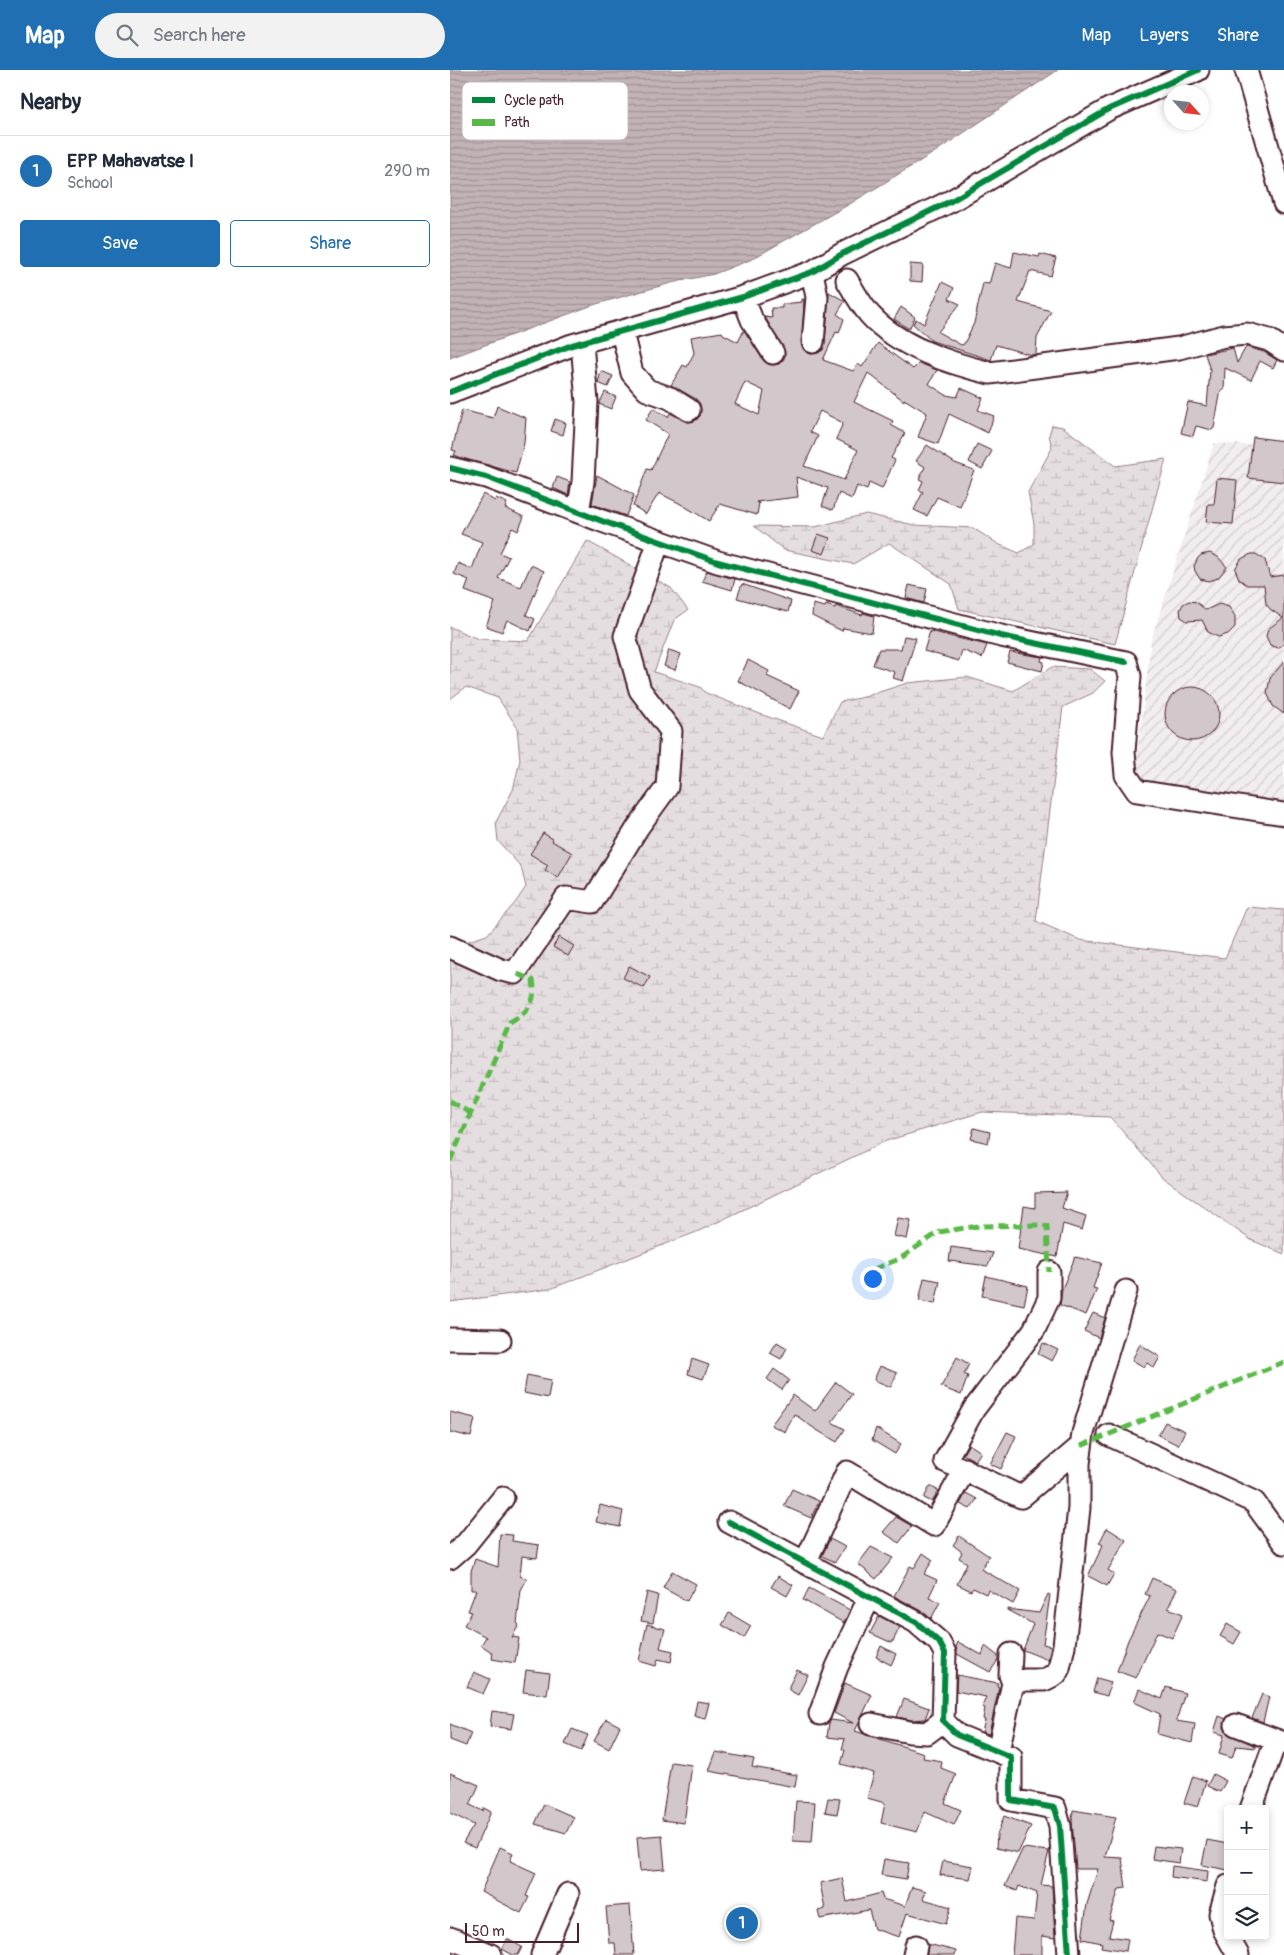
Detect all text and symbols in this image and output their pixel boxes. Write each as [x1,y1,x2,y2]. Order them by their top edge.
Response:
search box [95,13,445,58]
text: Map [25,21,65,50]
icon: search [113,21,141,49]
text: Search here [153,23,246,47]
text: Map [1082,24,1111,47]
text: Layers [1139,24,1189,47]
text: Share [1217,24,1259,47]
legend [462,82,628,140]
north arrow [1164,85,1209,130]
text: Nearby [20,89,81,116]
text: Cycle path [504,92,564,109]
text: Path [504,114,529,131]
text: EPP Mahavatse I [67,149,194,173]
text: 1 [33,161,39,181]
text: 290 m [384,161,430,181]
text: School [67,173,113,193]
button: Save [20,220,220,267]
button: Share [230,220,430,267]
your location [860,1266,886,1292]
map controls [1224,1805,1269,1940]
button: + [1224,1805,1269,1850]
button: − [1224,1850,1269,1895]
button: layers [1224,1895,1269,1940]
pin: 1 [726,1904,758,1942]
scale bar [465,1920,579,1943]
text: 50 m [472,1923,505,1940]

